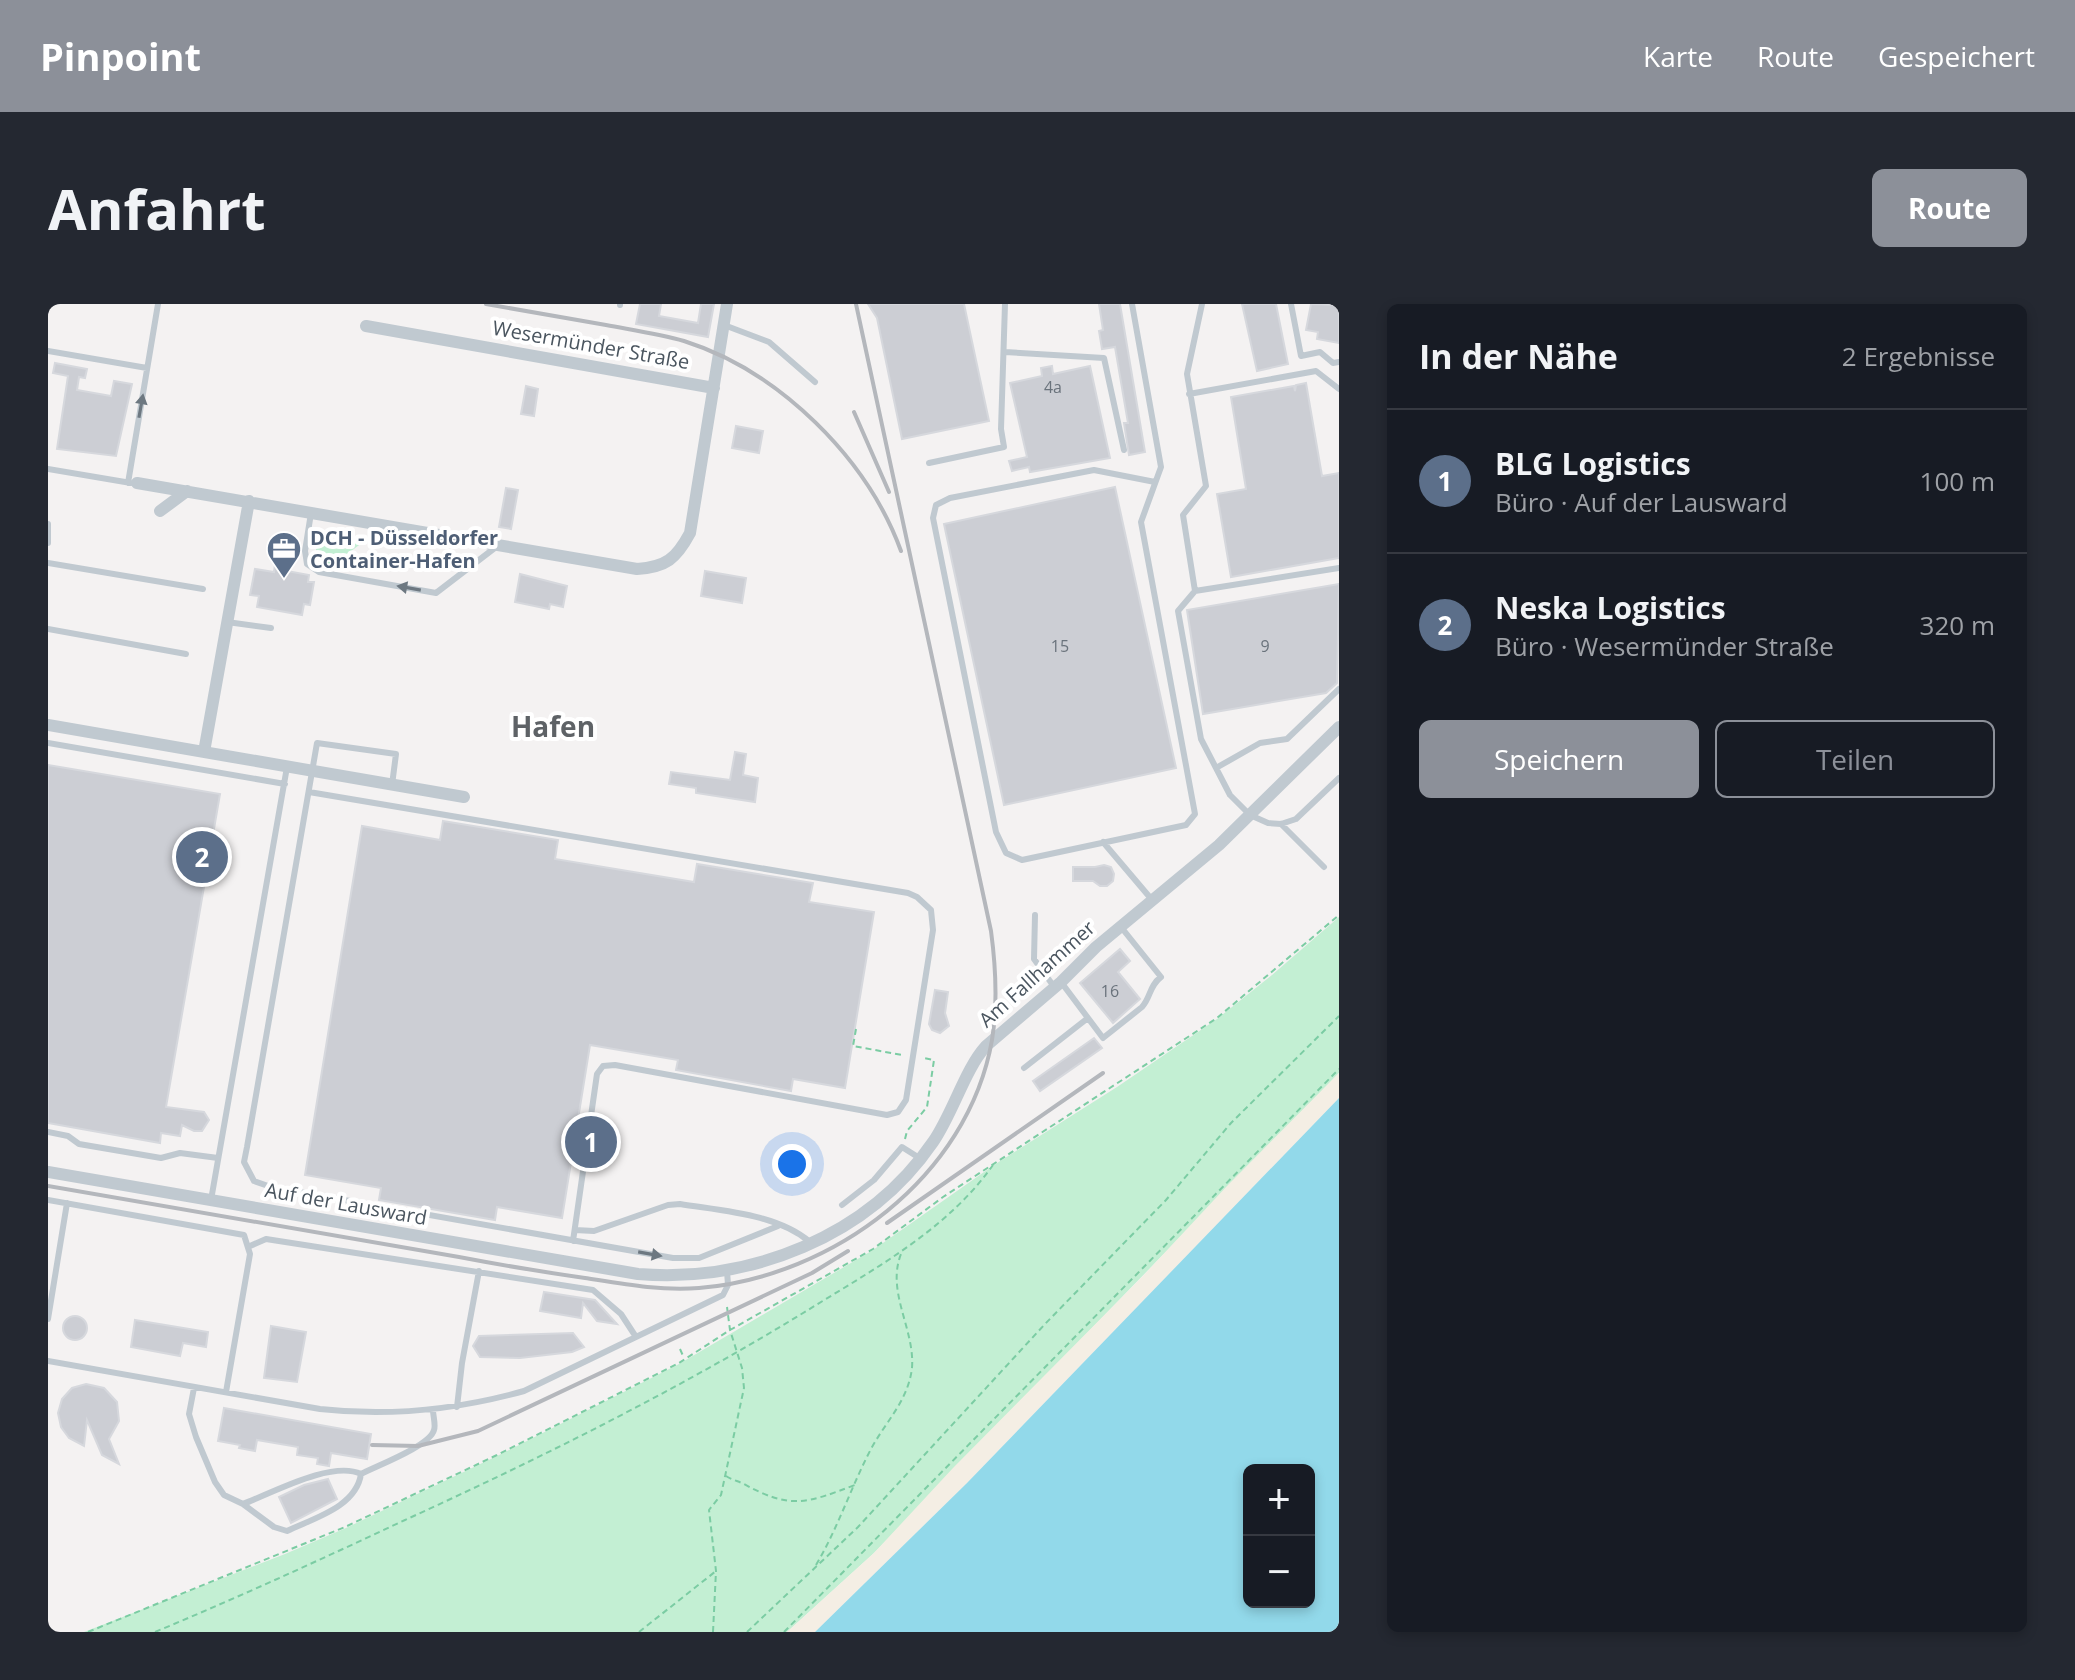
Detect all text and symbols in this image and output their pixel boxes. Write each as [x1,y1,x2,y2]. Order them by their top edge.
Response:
text: Pinpoint [40,30,201,82]
text: Karte [1643,37,1713,75]
text: Route [1757,37,1834,75]
text: Gespeichert [1878,37,2035,75]
button: Route [1872,169,2027,247]
text: Anfahrt [48,170,266,246]
street label: Wesermünder Straße [490,314,692,375]
text: In der Nähe [1419,333,1618,379]
text: 2 Ergebnisse [1842,338,1995,374]
house number: 4a [1044,376,1062,398]
one-way arrow [135,393,148,418]
text: BLG Logistics [1495,443,1691,484]
text: 1 [1438,463,1452,499]
text: 100 m [1920,463,1995,499]
text: Büro · Auf der Lausward [1495,484,1788,520]
place label: DCH - Düsseldorfer Container-Hafen [310,524,498,574]
office icon: DCH - Düsseldorfer Container-Hafen [265,530,303,580]
one-way arrow [396,582,421,594]
text: Neska Logistics [1495,587,1726,628]
text: 2 [1438,607,1452,643]
text: 320 m [1920,607,1995,643]
text: Büro · Wesermünder Straße [1495,628,1834,664]
house number: 15 [1051,635,1069,657]
house number: 9 [1260,635,1270,657]
district label: Hafen [511,707,595,745]
button: Speichern [1419,720,1699,798]
button: Teilen [1715,720,1995,798]
pin: 2 [176,827,228,887]
street label: Am Fallhammer [973,914,1101,1033]
house number: 16 [1101,980,1119,1002]
pin: 1 [565,1112,617,1172]
your location [772,1144,812,1184]
street label: Auf der Lausward [263,1176,429,1231]
one-way arrow [638,1249,663,1261]
map controls [1243,1464,1315,1608]
button: + [1243,1464,1315,1536]
button: − [1243,1536,1315,1608]

